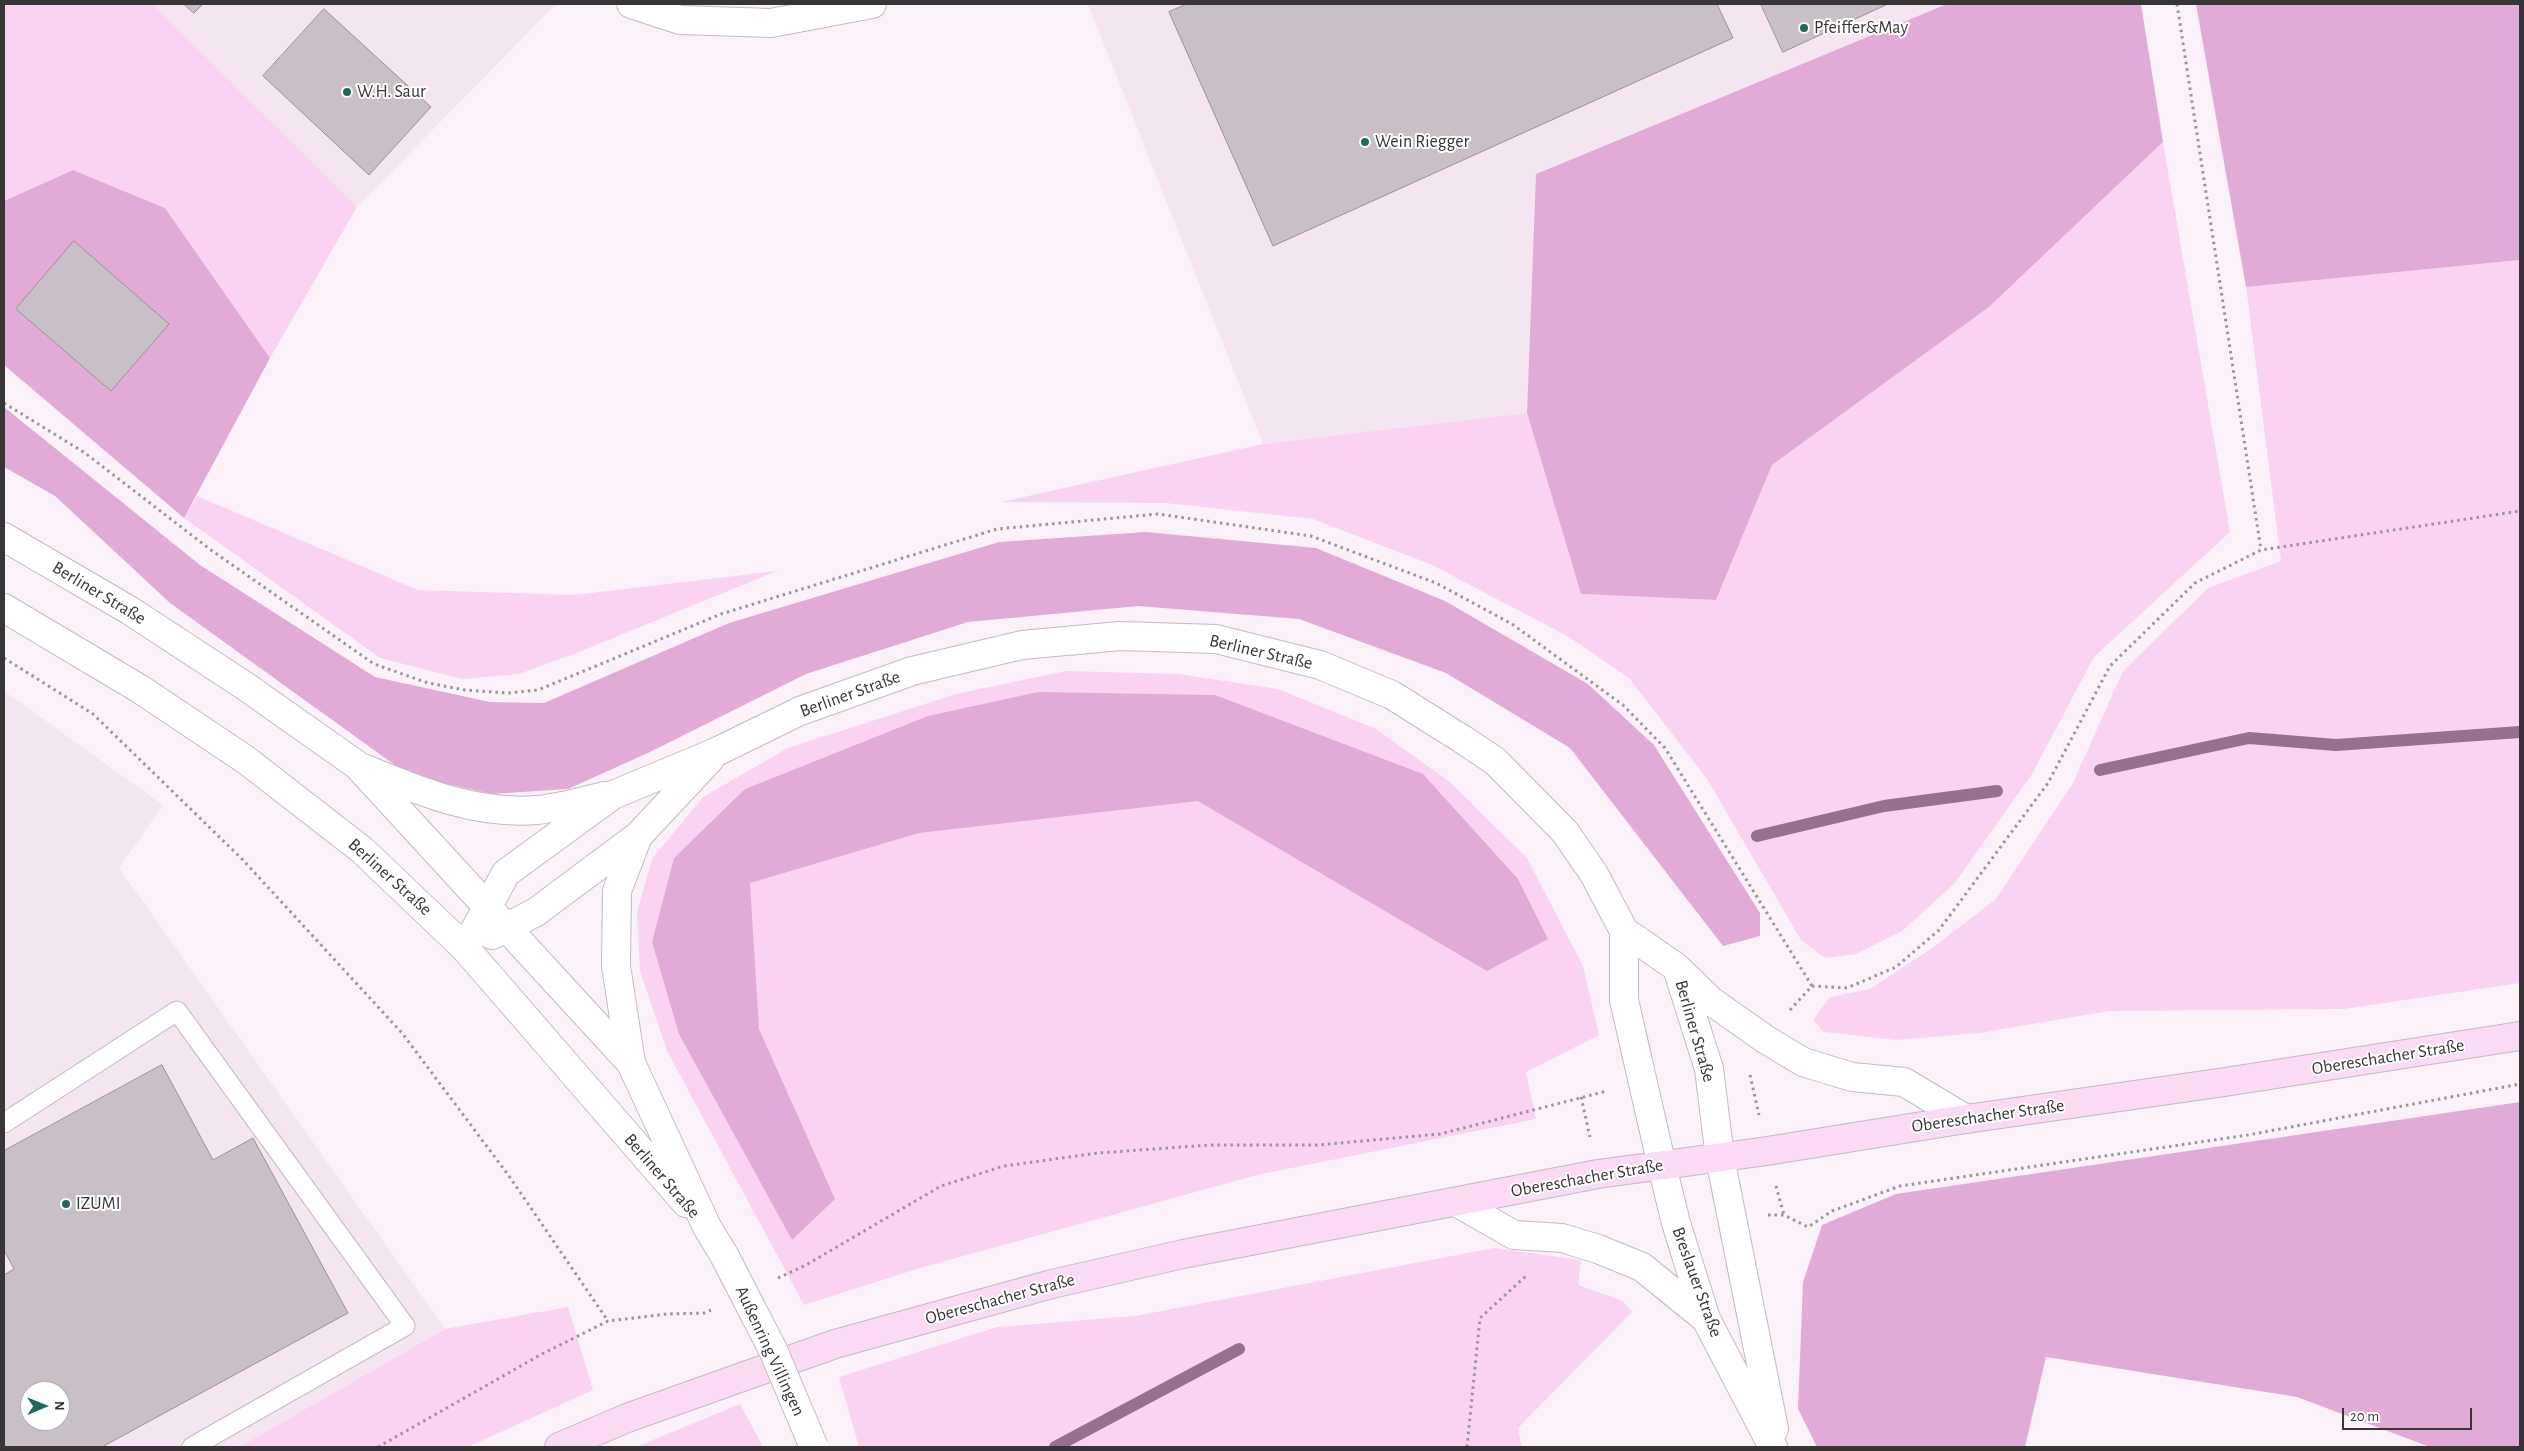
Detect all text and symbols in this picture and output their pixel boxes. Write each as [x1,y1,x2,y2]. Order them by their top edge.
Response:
place label: Pfeiffer&May [1814,17,1908,39]
marker: Pfeiffer&May [1798,22,1810,34]
place label: W.H. Saur [357,81,426,103]
marker: W.H. Saur [341,86,353,98]
place label: Wein Riegger [1375,131,1469,153]
marker: Wein Riegger [1359,136,1371,148]
street label: Berliner Straße [48,557,150,629]
street label: Berliner Straße [1207,630,1315,674]
street label: Berliner Straße [797,666,903,722]
street label: Berliner Straße [344,834,436,920]
street label: Berliner Straße [1670,977,1720,1085]
street label: Obereschacher Straße [2310,1034,2466,1080]
street label: Obereschacher Straße [1910,1095,2066,1137]
street label: Berliner Straße [619,1129,705,1223]
street label: Obereschacher Straße [1509,1154,1665,1202]
place label: IZUMI [76,1193,121,1215]
marker: IZUMI [60,1198,72,1210]
street label: Breslauer Straße [1667,1224,1727,1340]
street label: Obereschacher Straße [923,1269,1077,1329]
street label: Außenring Villingen [730,1282,810,1420]
north arrow [20,1381,70,1431]
scale bar [2344,1398,2474,1430]
text: N [52,1401,66,1411]
text: 20 m [2350,1409,2379,1424]

